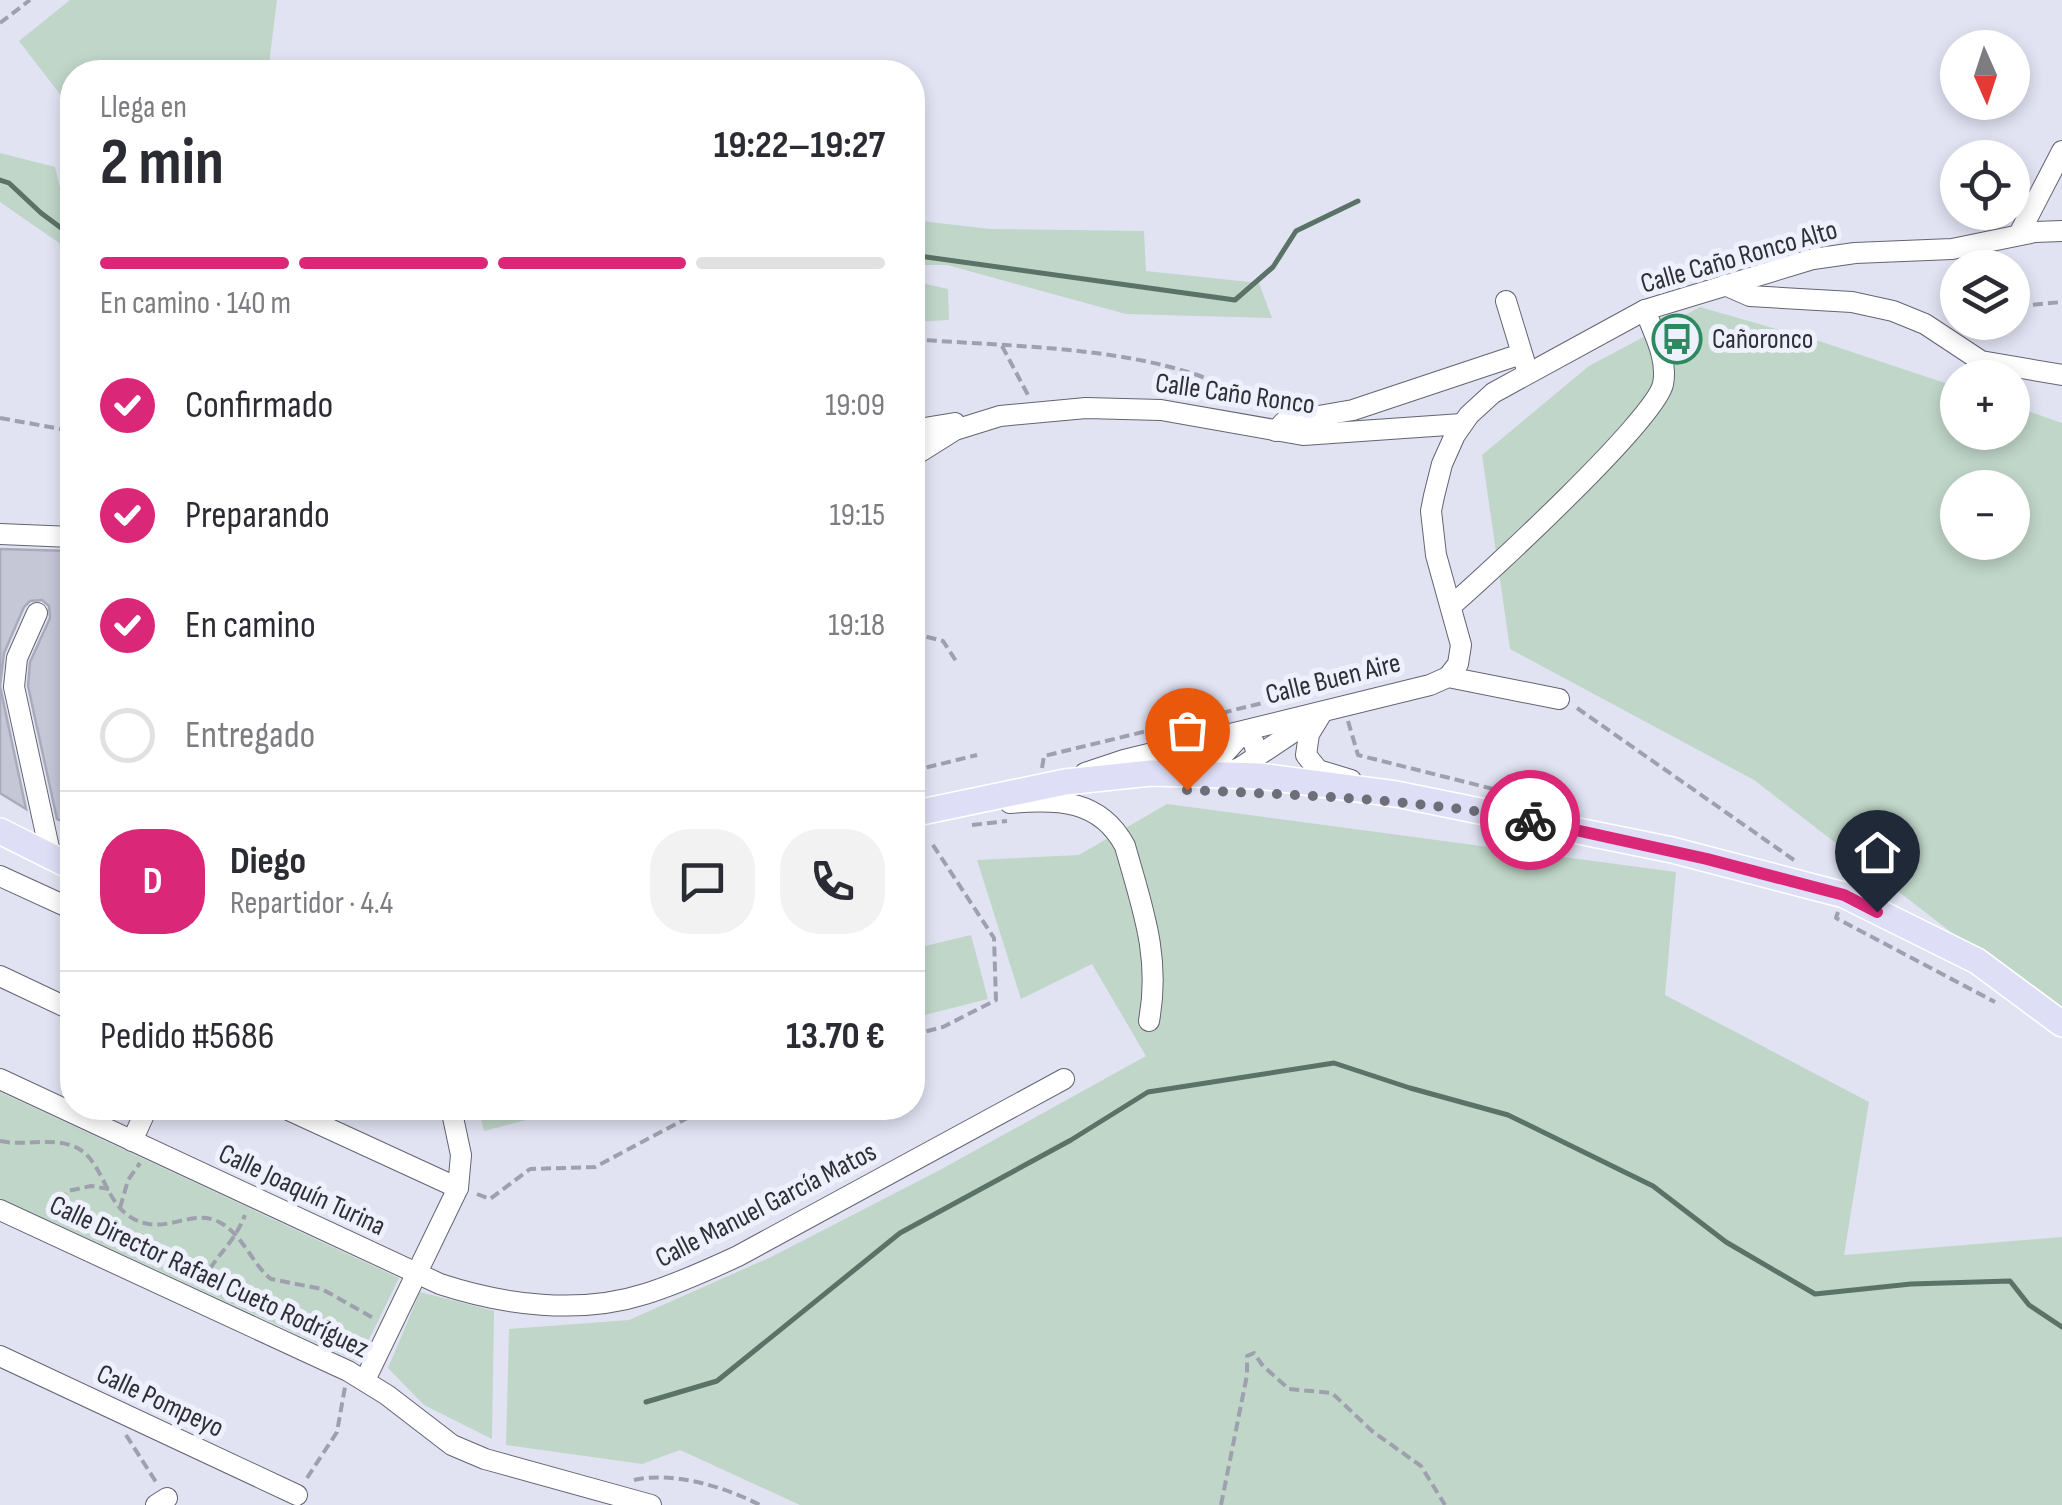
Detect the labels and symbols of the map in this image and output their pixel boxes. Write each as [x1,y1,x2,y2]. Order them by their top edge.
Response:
north arrow [1940,30,2030,120]
street label: Calle Caño Ronco Alto [1637,213,1841,301]
bus stop icon: Cañoronco [1651,313,1703,365]
place label: Cañoronco [1712,323,1813,356]
street label: Calle Caño Ronco [1153,366,1317,422]
street label: Calle Buen Aire [1262,646,1404,712]
pin [1145,688,1230,791]
courier [1480,770,1580,870]
pin [1835,810,1920,913]
street label: Calle Manuel García Matos [650,1135,882,1275]
street label: Calle Joaquín Turina [213,1137,391,1243]
street label: Calle Director Rafael Cueto Rodríguez [44,1188,374,1366]
street label: Calle Pompeyo [91,1357,229,1445]

